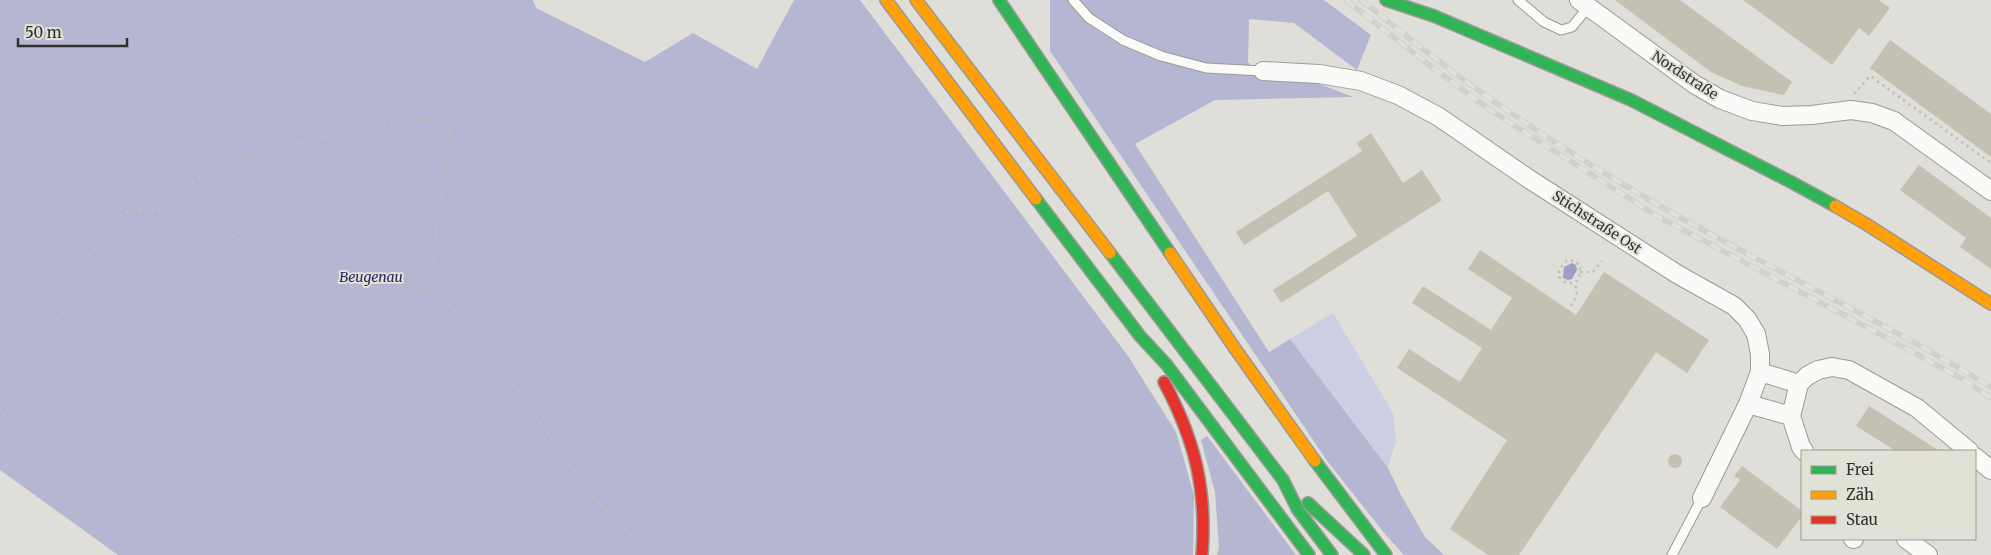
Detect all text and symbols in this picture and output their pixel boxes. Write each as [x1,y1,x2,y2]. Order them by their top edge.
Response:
scale bar [18,15,126,47]
text: 50 m [25,23,62,42]
street label: Nordstraße [1648,47,1722,103]
street label: Stichstraße Ost [1549,186,1645,258]
park label: Beugenau [339,268,403,286]
legend [1801,450,1976,540]
text: Frei [1846,460,1874,479]
text: Zäh [1846,485,1874,504]
text: Stau [1846,510,1878,529]

